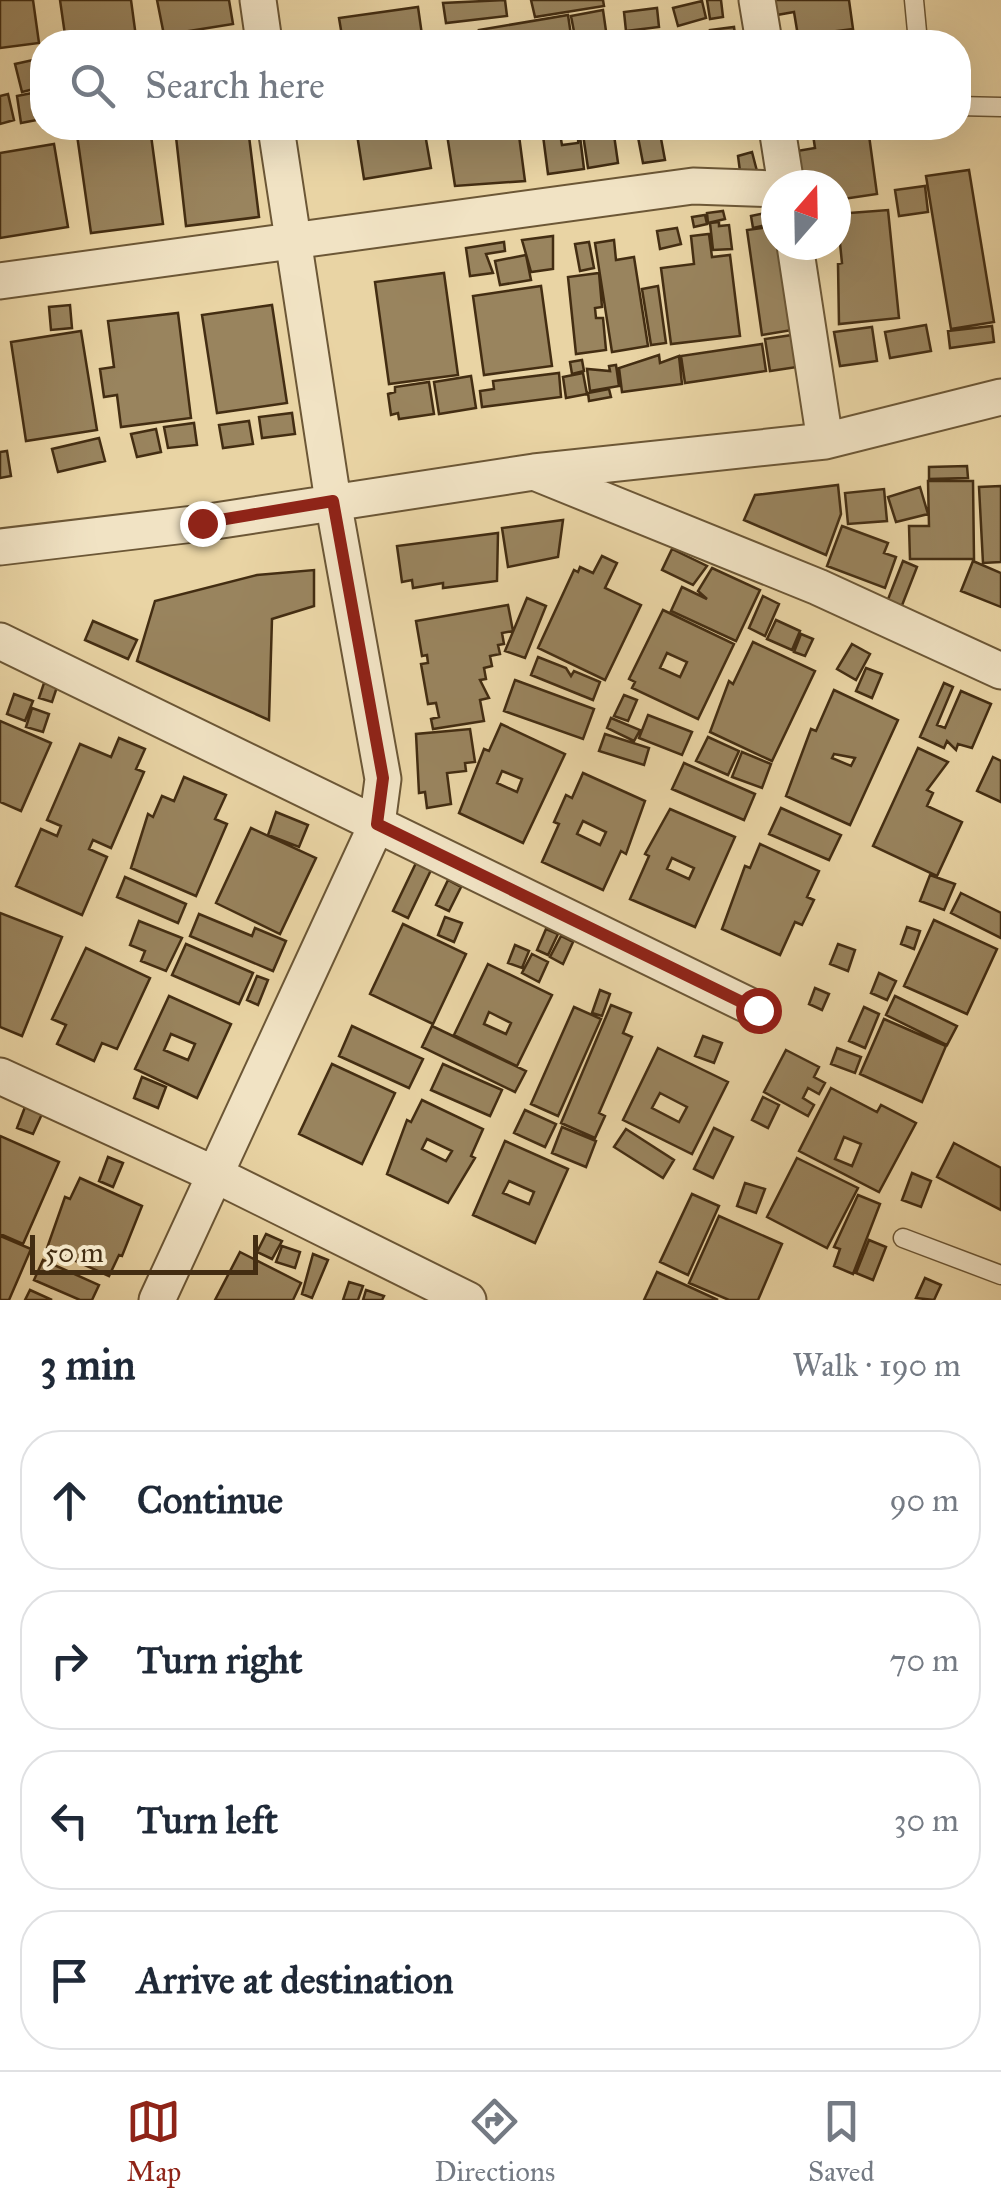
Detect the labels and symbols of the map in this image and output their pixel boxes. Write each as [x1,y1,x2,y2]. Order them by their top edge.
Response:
north arrow [761,170,851,260]
route end [180,501,226,547]
route start [736,988,782,1034]
scale bar [30,1230,258,1274]

